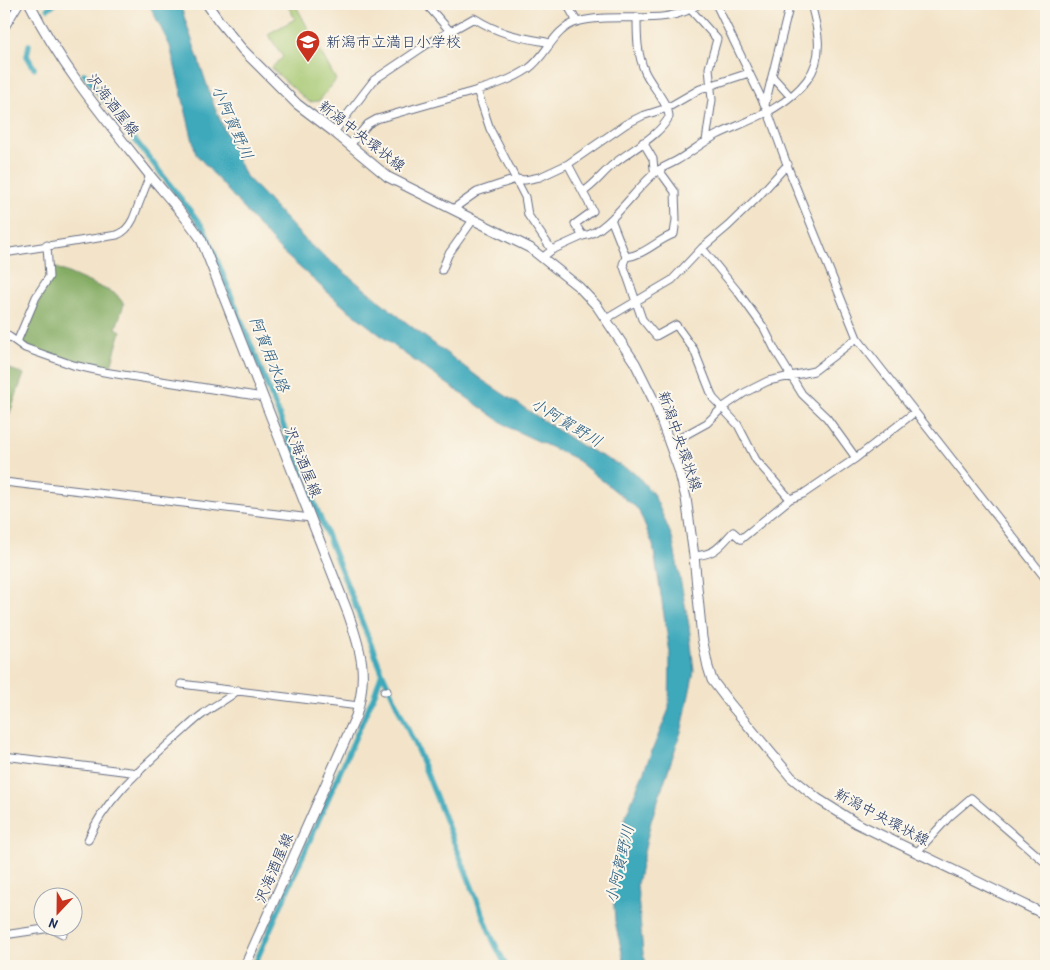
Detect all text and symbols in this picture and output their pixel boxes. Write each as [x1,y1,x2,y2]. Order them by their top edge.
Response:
school or university icon: 新潟市立満日小学校 [295,29,321,63]
place label: 新潟市立満日小学校 [326,31,461,52]
street label: 沢海酒屋線 [82,69,145,141]
water label: 小阿賀野川 [207,81,259,163]
street label: 新潟中央環状線 [314,95,410,176]
water label: 阿賀用水路 [245,313,296,396]
street label: 新潟中央環状線 [653,388,707,494]
water label: 小阿賀野川 [527,392,607,452]
street label: 沢海酒屋線 [280,423,327,501]
street label: 新潟中央環状線 [831,783,934,850]
water label: 小阿賀野川 [599,823,639,905]
street label: 沢海酒屋線 [249,829,298,906]
north arrow [32,888,82,938]
text: N [45,914,60,935]

